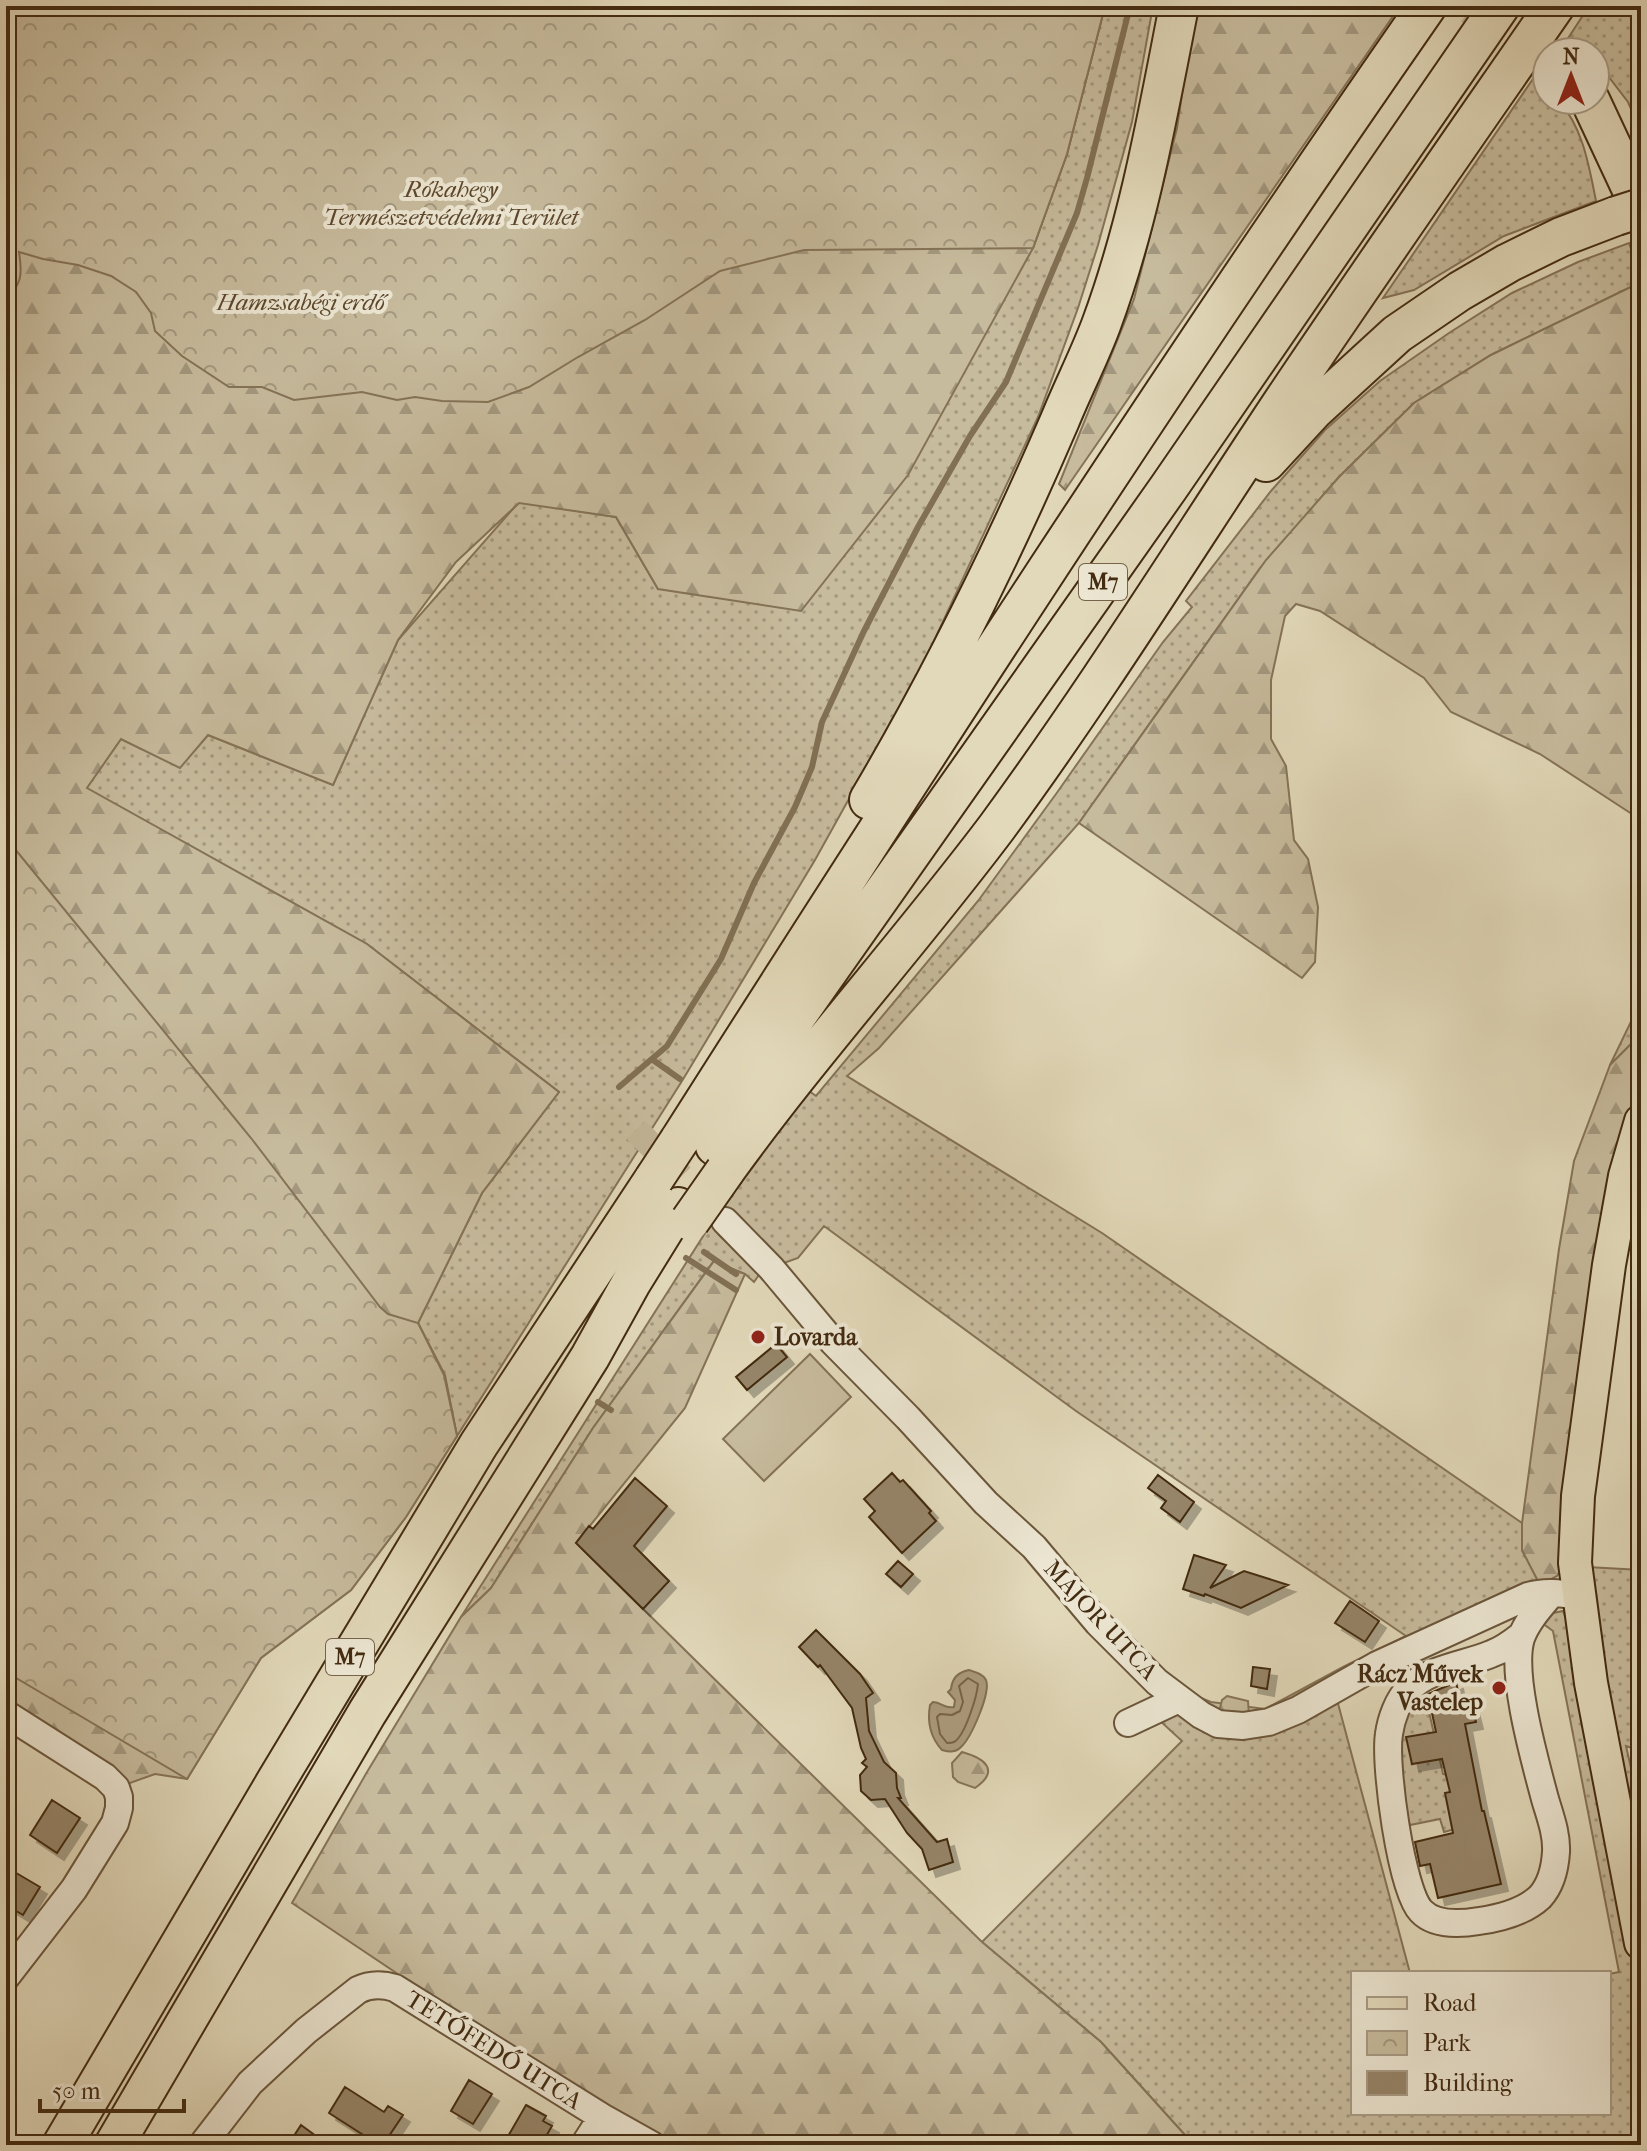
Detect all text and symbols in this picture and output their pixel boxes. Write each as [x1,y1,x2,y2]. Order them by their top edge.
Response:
north arrow [1531,36,1611,116]
text: N [1563,44,1580,70]
park label: Rókahegy Természetvédelmi Terület [324,175,580,231]
park label: Hamzsabégi erdő [216,288,389,316]
road number: M7 [1079,564,1127,600]
place label: Lovarda [774,1323,858,1351]
marker: Lovarda [749,1328,767,1346]
street label: MAJOR UTCA [1038,1554,1164,1686]
road number: M7 [326,1639,374,1675]
place label: Rácz Művek Vastelep [1357,1660,1484,1716]
marker: Rácz Művek Vastelep [1490,1679,1508,1697]
legend [1351,1971,1611,2115]
street label: TETŐFEDŐ UTCA [401,1984,588,2116]
text: Road [1423,1989,1477,2017]
text: Park [1423,2029,1471,2057]
scale bar [40,2063,184,2113]
text: Building [1423,2069,1514,2097]
text: 50 m [52,2077,101,2105]

